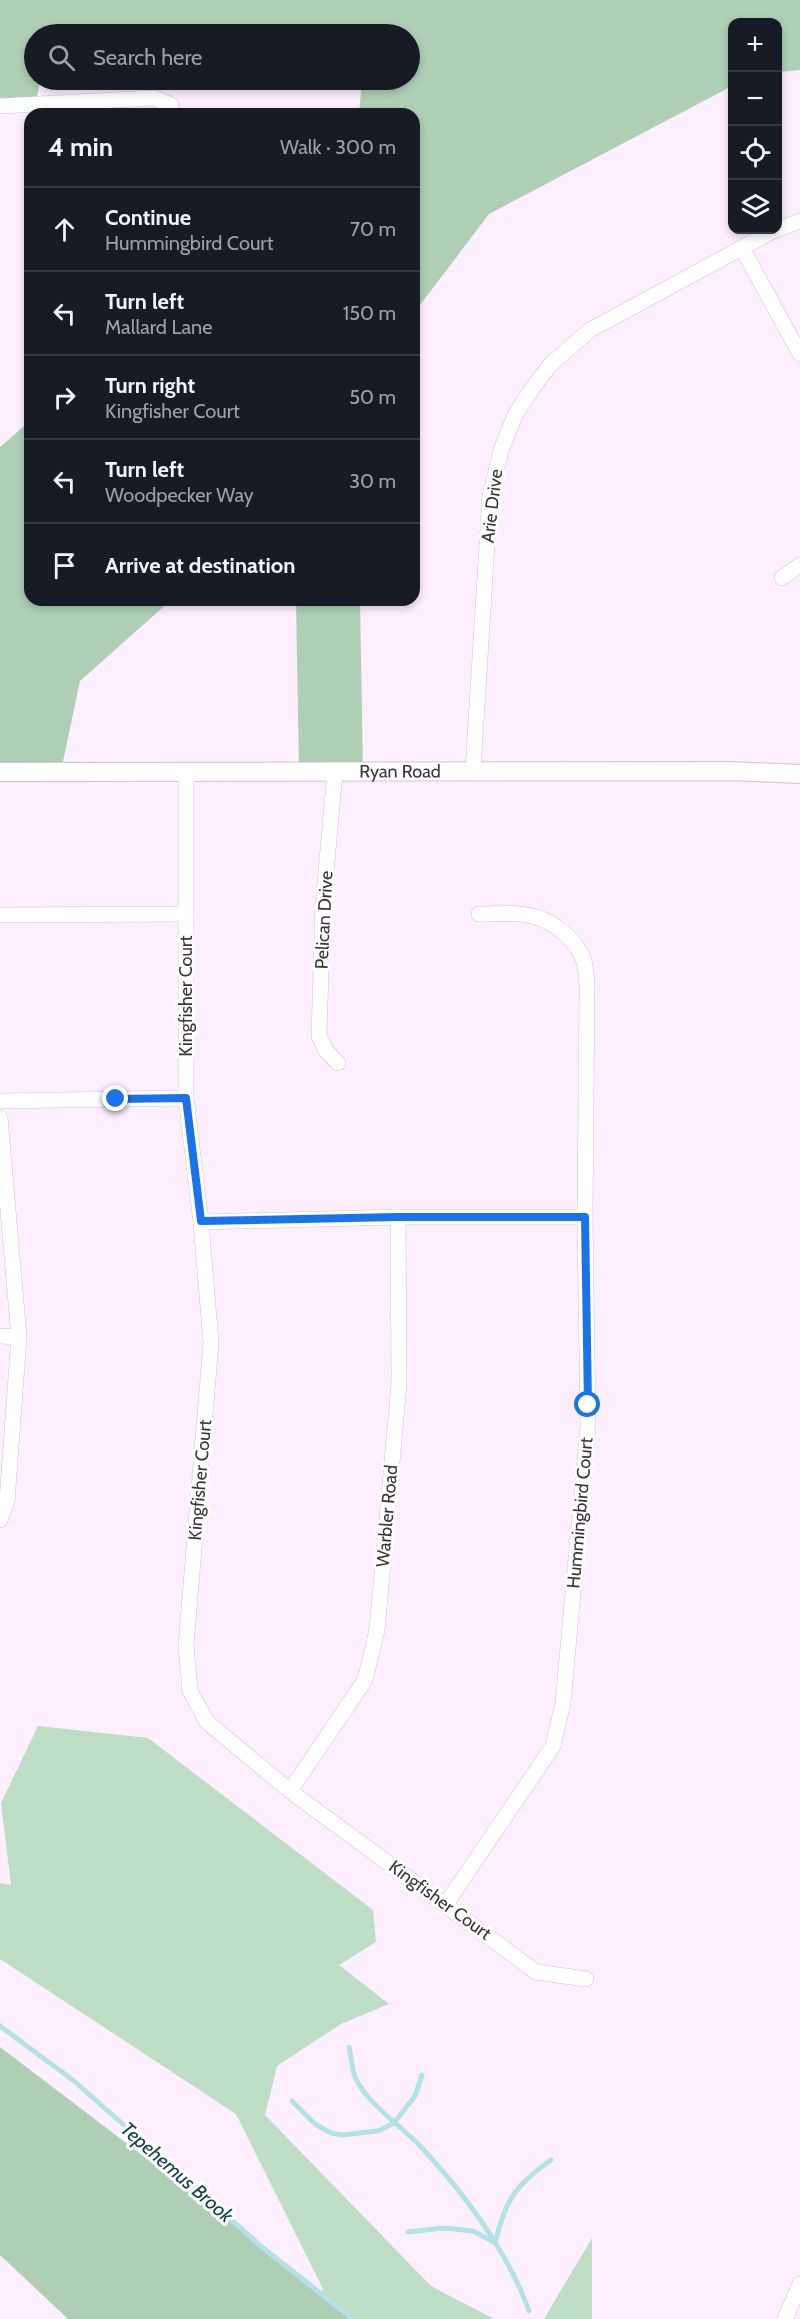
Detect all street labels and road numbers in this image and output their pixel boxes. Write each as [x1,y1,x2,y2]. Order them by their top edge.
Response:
street label: Arie Drive [477,468,507,544]
street label: Ryan Road [359,760,441,783]
street label: Pelican Drive [310,870,338,970]
street label: Kingfisher Court [175,935,197,1057]
street label: Kingfisher Court [184,1419,216,1541]
street label: Hummingbird Court [562,1437,598,1589]
street label: Warbler Road [372,1464,402,1568]
street label: Kingfisher Court [384,1855,496,1945]

